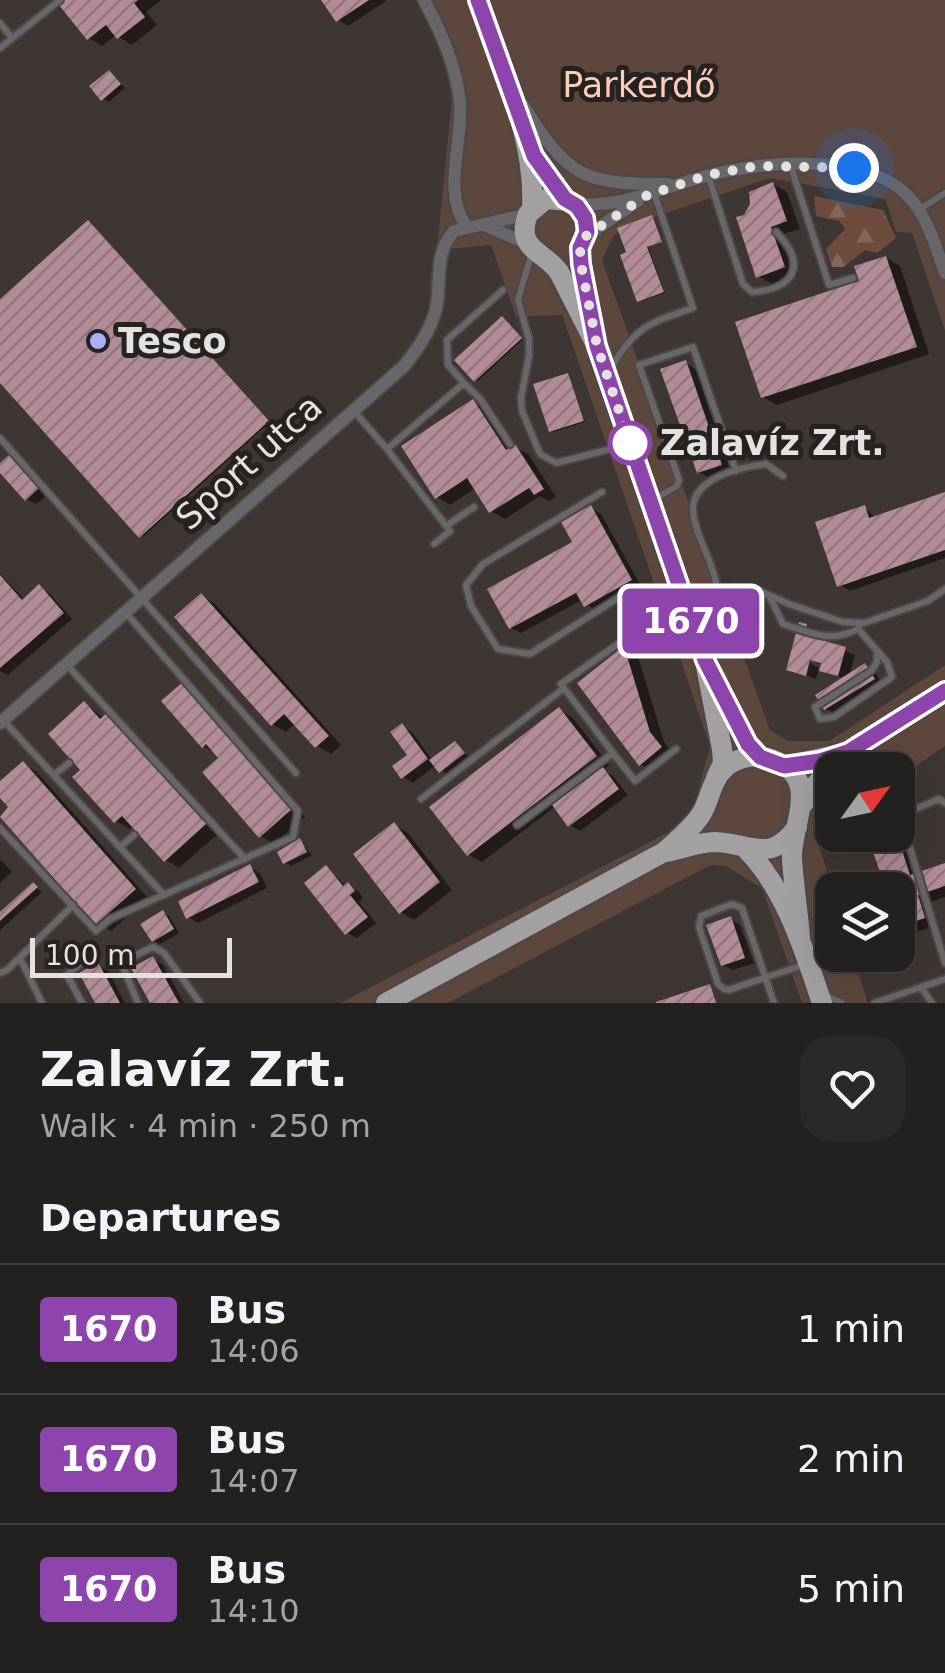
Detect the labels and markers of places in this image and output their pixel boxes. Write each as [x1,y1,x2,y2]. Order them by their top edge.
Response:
place label: Tesco [118,321,227,361]
marker: Tesco [87,330,109,352]
marker: Zalavíz Zrt. [609,422,651,464]
place label: Zalavíz Zrt. [660,423,885,463]

